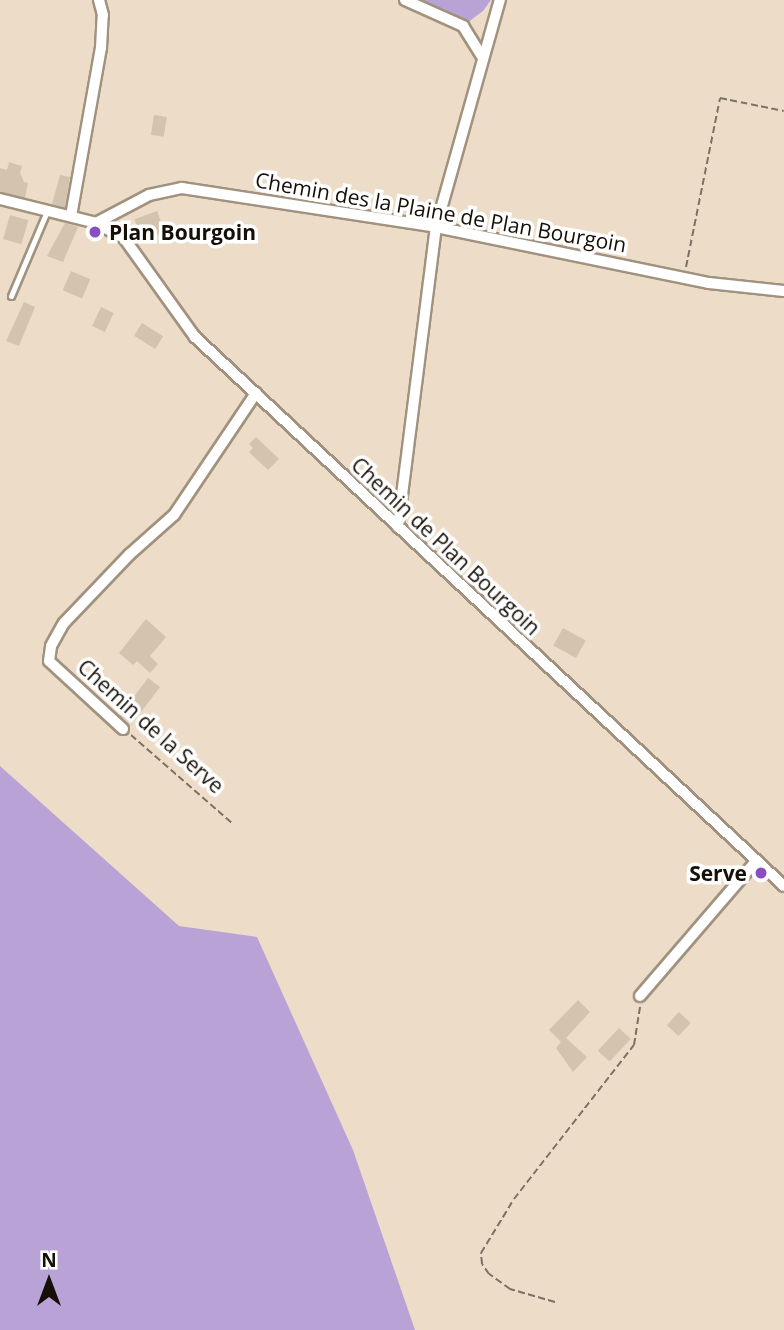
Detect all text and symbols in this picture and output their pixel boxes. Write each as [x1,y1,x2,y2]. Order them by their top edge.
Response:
street label: Chemin des la Plaine de Plan Bourgoin [253,167,629,257]
place label: Plan Bourgoin [109,219,256,245]
marker: Plan Bourgoin [87,224,103,240]
street label: Chemin de Plan Bourgoin [346,452,546,640]
street label: Chemin de la Serve [73,654,229,798]
place label: Serve [689,860,747,886]
marker: Serve [753,865,769,881]
north arrow [14,1246,84,1316]
text: N [41,1247,57,1273]

